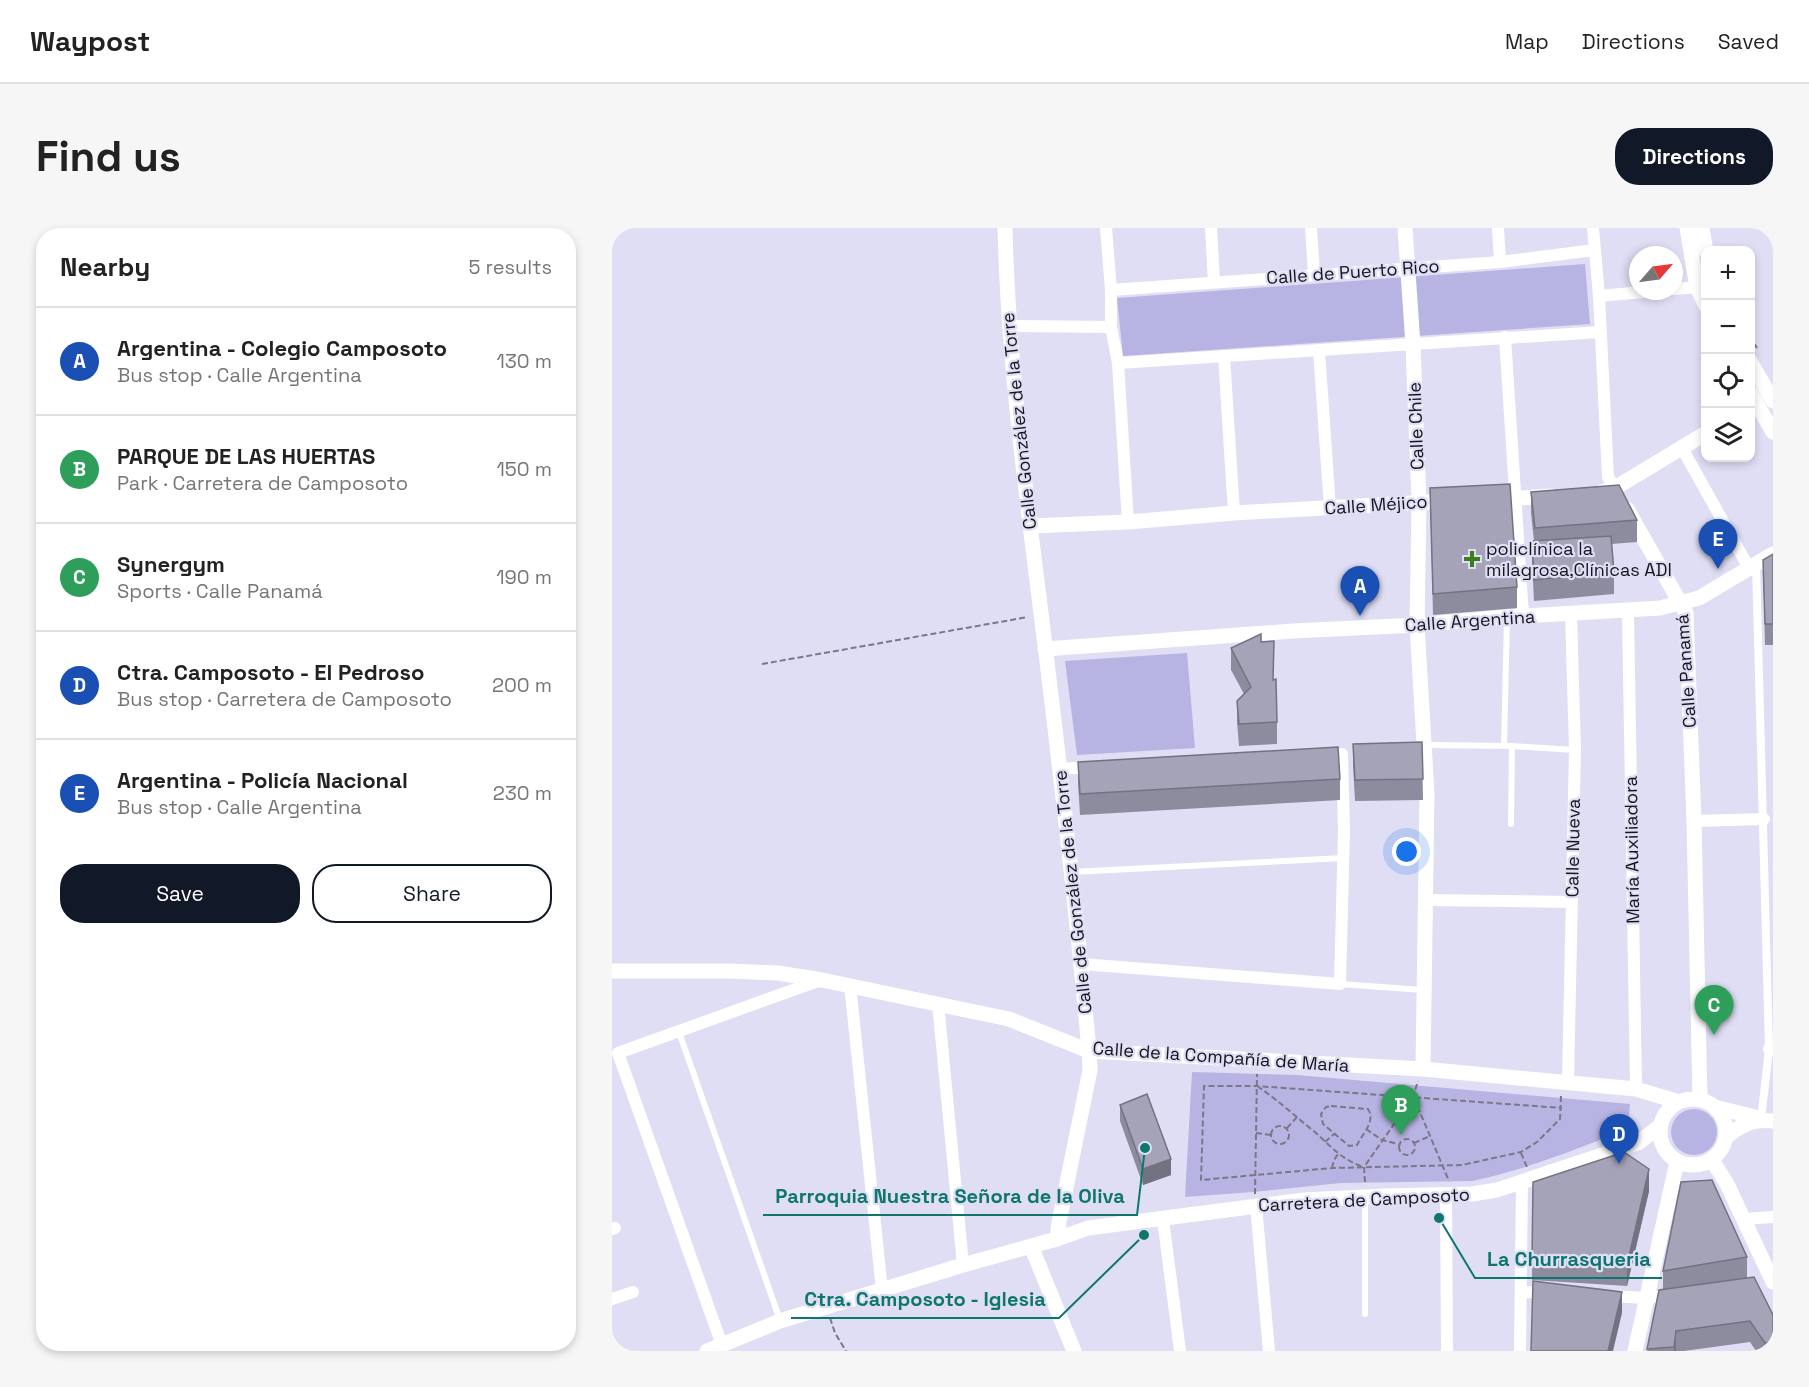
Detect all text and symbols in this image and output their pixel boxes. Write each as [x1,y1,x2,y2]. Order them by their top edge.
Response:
text: Waypost [30,23,150,59]
text: Map [1505,28,1549,55]
text: Directions [1582,28,1685,55]
text: Saved [1718,28,1779,55]
button: Directions [1615,128,1773,185]
text: Find us [36,130,181,183]
north arrow [1629,246,1683,300]
map controls [1701,246,1755,462]
button: + [1701,246,1755,300]
text: Nearby [60,250,150,284]
text: 5 results [468,254,552,280]
street label: Calle de Puerto Rico [1266,254,1440,289]
button: − [1701,300,1755,354]
street label: Calle González de la Torre [996,311,1041,531]
text: Argentina - Colegio Camposoto [117,334,447,362]
text: A [73,348,86,374]
text: 130 m [496,348,552,374]
button: locate [1701,354,1755,408]
text: Bus stop · Calle Argentina [117,362,362,388]
street label: Calle Chile [1402,382,1429,470]
button: layers [1701,408,1755,462]
text: PARQUE DE LAS HUERTAS [117,442,375,470]
text: B [73,456,86,482]
text: 150 m [497,456,552,482]
text: Park · Carretera de Camposoto [117,470,408,496]
street label: Calle Méjico [1324,489,1428,520]
pin: E [1698,520,1738,569]
place label: policlínica la milagrosa,Clínicas ADI [1486,537,1672,581]
text: Synergym [117,550,225,578]
marker: policlínica la milagrosa,Clínicas ADI [1463,550,1481,568]
text: C [73,564,86,590]
text: 190 m [496,564,552,590]
pin: A [1340,566,1380,616]
text: Sports · Calle Panamá [117,578,323,604]
street label: Calle Argentina [1404,604,1536,637]
street label: Calle Panamá [1670,613,1701,729]
text: Ctra. Camposoto - El Pedroso [117,658,424,686]
text: D [73,672,86,698]
text: 200 m [492,672,552,698]
text: Bus stop · Carretera de Camposoto [117,686,452,712]
text: Argentina - Policía Nacional [117,766,408,794]
street label: Calle de González de la Torre [1048,769,1097,1015]
street label: María Auxiliadora [1619,776,1644,924]
text: E [74,780,85,806]
text: 230 m [493,780,552,806]
text: Bus stop · Calle Argentina [117,794,362,820]
street label: Calle Nueva [1560,798,1585,898]
your location [1392,837,1421,866]
button: Save [60,864,300,923]
button: Share [312,864,552,923]
pin: C [1694,986,1734,1035]
street label: Calle de la Compañía de María [1092,1036,1350,1077]
pin: B [1382,1086,1420,1135]
pin: D [1600,1114,1638,1164]
callout: Parroquia Nuestra Señora de la Oliva [763,1177,1137,1215]
street label: Carretera de Camposoto [1258,1182,1470,1217]
text: Parroquia Nuestra Señora de la Oliva [775,1183,1125,1209]
callout: La Churrasqueria [1475,1240,1662,1278]
text: La Churrasqueria [1487,1246,1651,1272]
callout: Ctra. Camposoto - Iglesia [791,1280,1059,1318]
text: Ctra. Camposoto - Iglesia [804,1286,1046,1312]

